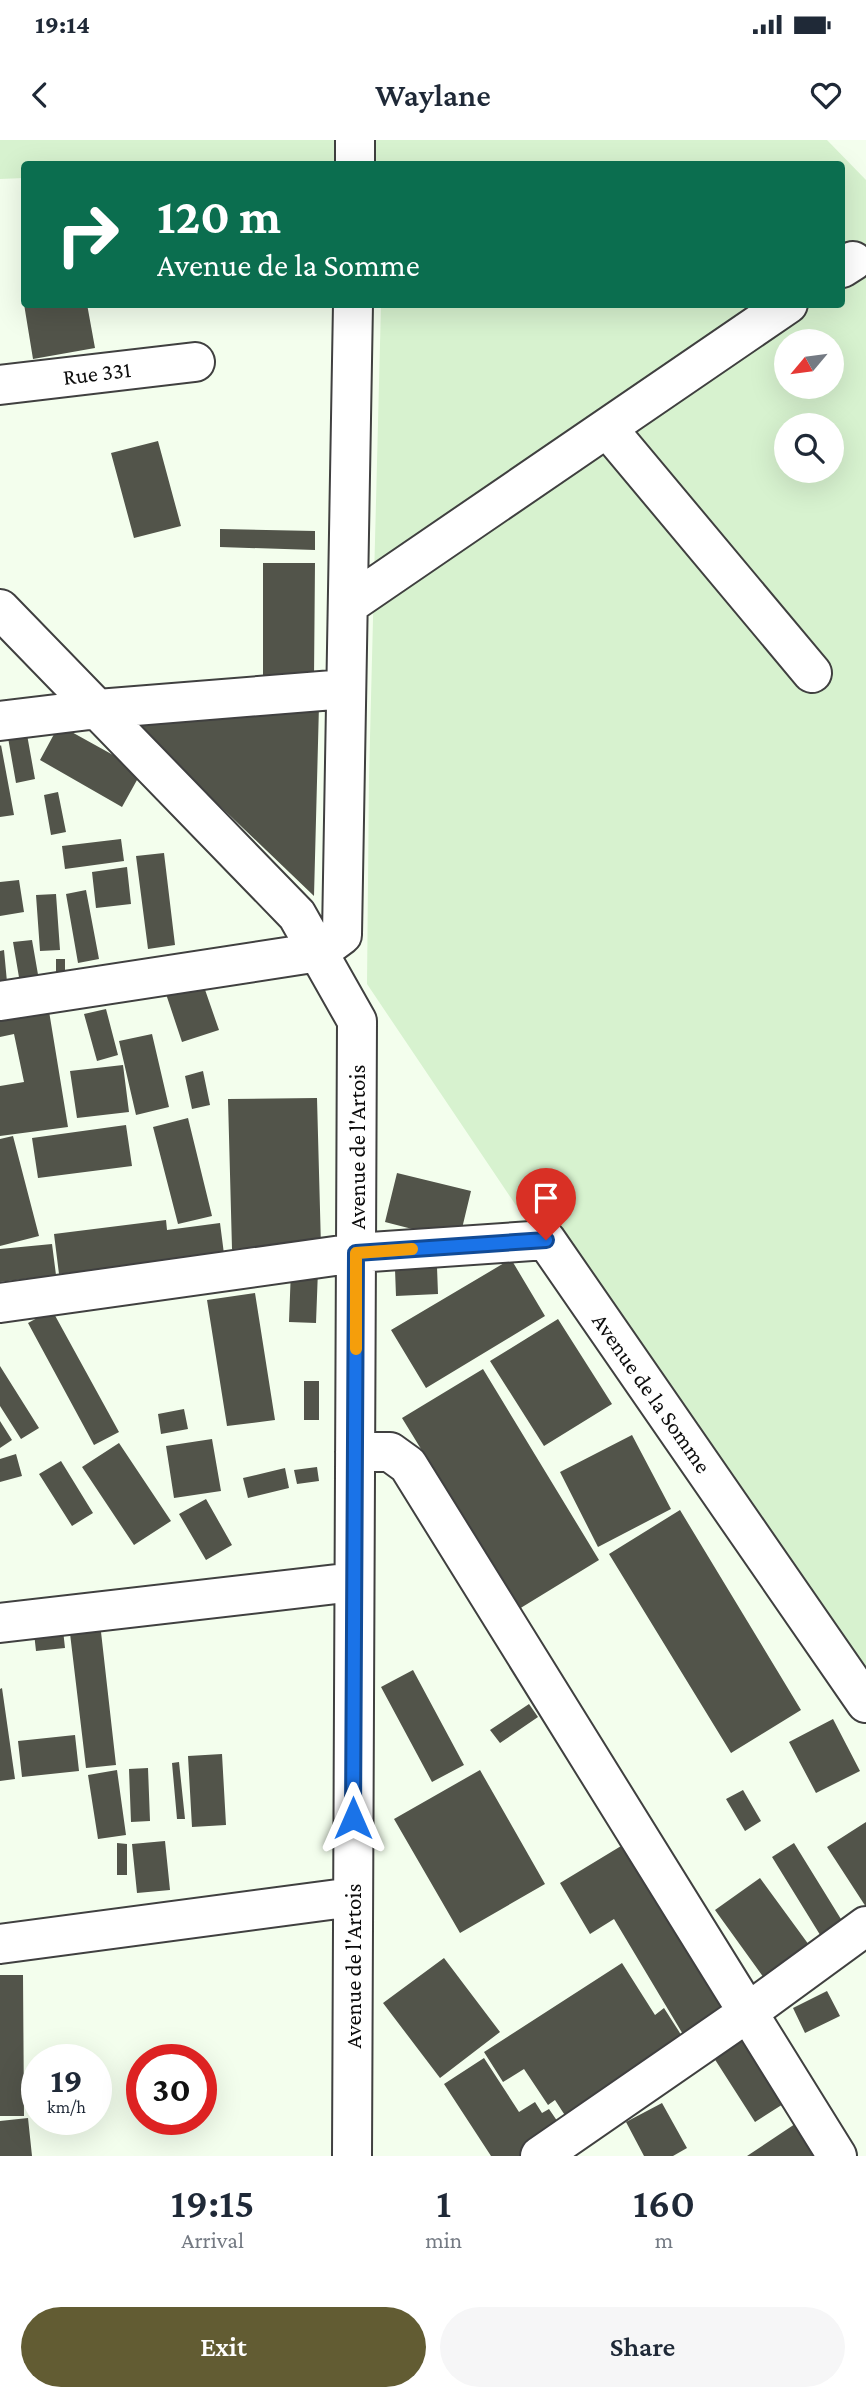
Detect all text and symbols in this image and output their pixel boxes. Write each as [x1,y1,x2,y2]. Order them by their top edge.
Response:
text: 19:14 [35,10,90,39]
icon: back [21,76,59,114]
icon: heart [807,76,845,114]
text: Waylane [375,77,491,113]
icon: right [42,189,133,280]
text: 120 m [157,189,281,244]
text: Avenue de la Somme [157,247,420,283]
north arrow [774,329,844,399]
map controls [774,329,844,483]
street label: Rue 331 [61,356,133,390]
button: search [774,413,844,483]
street label: Avenue de l'Artois [344,1065,370,1229]
pin [516,1168,576,1240]
icon: arrive [527,1179,565,1217]
street label: Avenue de la Somme [587,1308,717,1478]
position arrow [316,1781,390,1855]
street label: Avenue de l'Artois [340,1884,366,2048]
speed limit sign: 30 [126,2044,217,2135]
text: 19 [50,2061,83,2100]
text: km/h [47,2097,86,2117]
text: 19:15 [171,2179,254,2226]
text: 1 [436,2179,451,2226]
text: 160 [633,2179,695,2226]
text: Arrival [181,2227,244,2253]
text: min [425,2227,462,2253]
text: m [655,2227,673,2253]
button: Exit [21,2307,426,2387]
button: Share [440,2307,845,2387]

